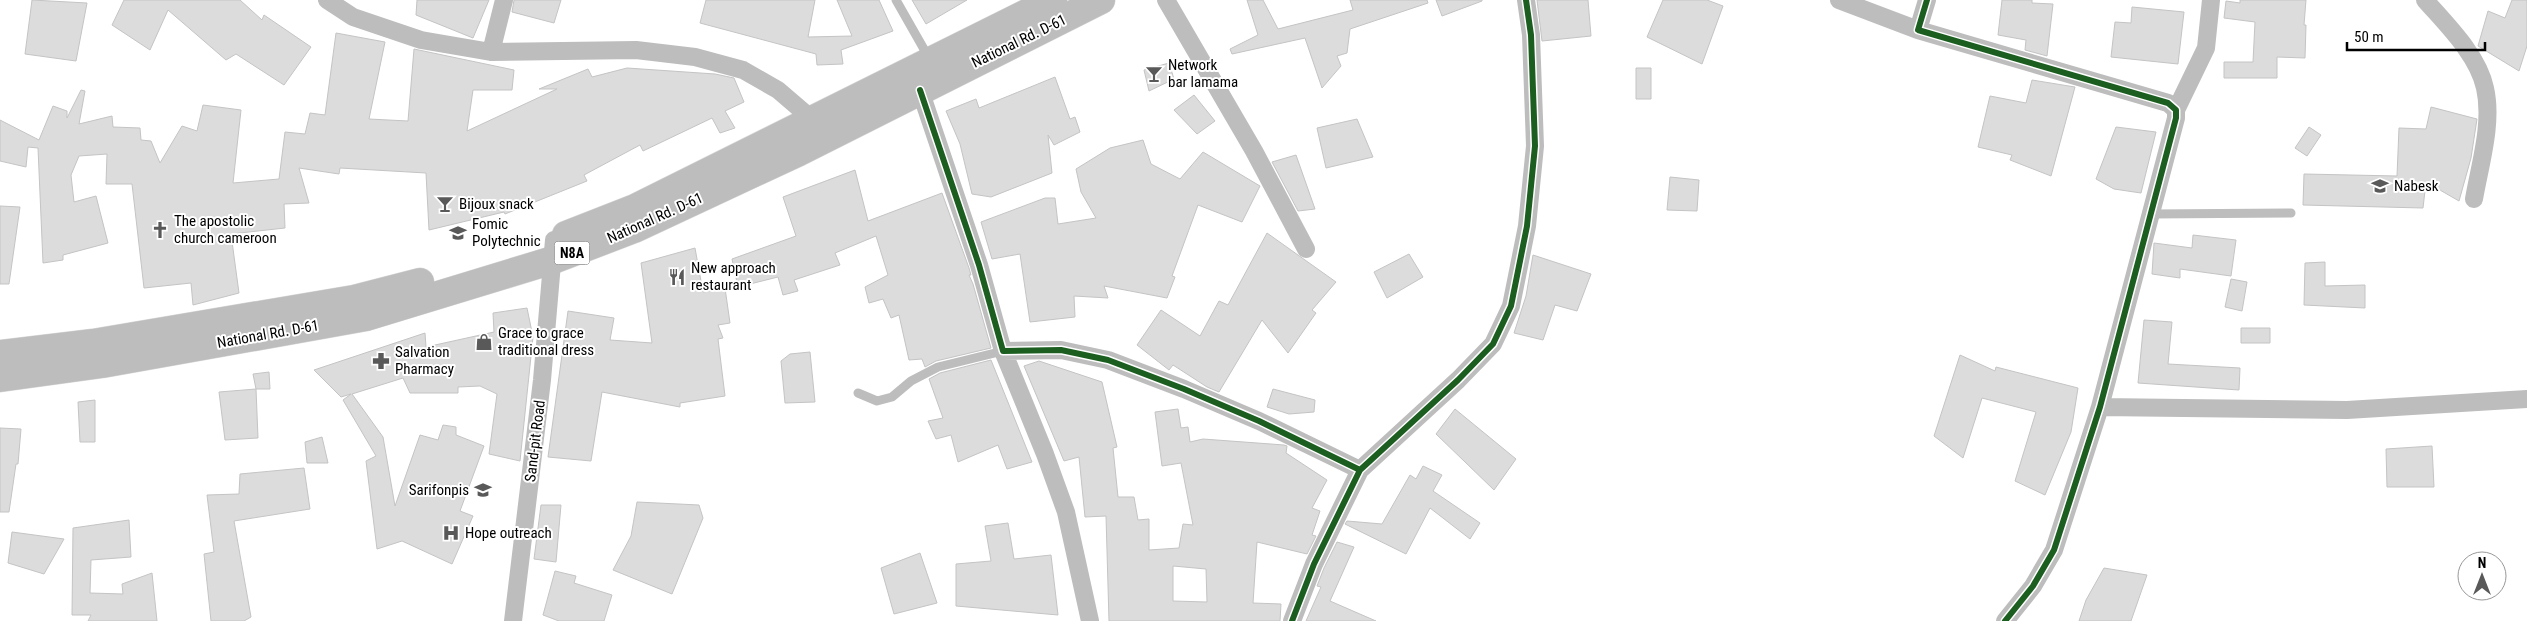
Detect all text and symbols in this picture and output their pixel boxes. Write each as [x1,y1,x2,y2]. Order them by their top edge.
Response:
street label: National Rd. D-61 [969,10,1069,72]
scale bar [2347,20,2484,52]
text: 50 m [2354,28,2384,46]
place label: Network bar lamama [1168,56,1238,91]
bar icon: Network bar lamama [1144,64,1164,84]
school or university icon: Nabesk [2370,176,2390,196]
place label: Nabesk [2394,177,2439,195]
street label: National Rd. D-61 [604,189,706,247]
bar icon: Bijoux snack [435,194,455,214]
place label: Bijoux snack [459,195,534,213]
place label: The apostolic church cameroon [174,212,277,247]
place label: Fomic Polytechnic [472,215,541,250]
church icon: The apostolic church cameroon [150,220,170,240]
school or university icon: Fomic Polytechnic [448,223,468,243]
road number: N8A [554,242,590,264]
place label: New approach restaurant [691,259,776,294]
restaurant icon: New approach restaurant [667,267,687,287]
street label: National Rd. D-61 [216,316,320,352]
place label: Grace to grace traditional dress [498,324,594,359]
shop icon: Grace to grace traditional dress [474,332,494,352]
place label: Salvation Pharmacy [395,343,454,378]
pharmacy icon: Salvation Pharmacy [371,351,391,371]
street label: Sand-pit Road [521,399,549,483]
school or university icon: Sarifonpis [473,480,493,500]
place label: Sarifonpis [409,481,469,499]
hospital icon: Hope outreach [441,523,461,543]
place label: Hope outreach [465,524,552,542]
north arrow [2457,551,2507,601]
text: N [2478,555,2486,571]

